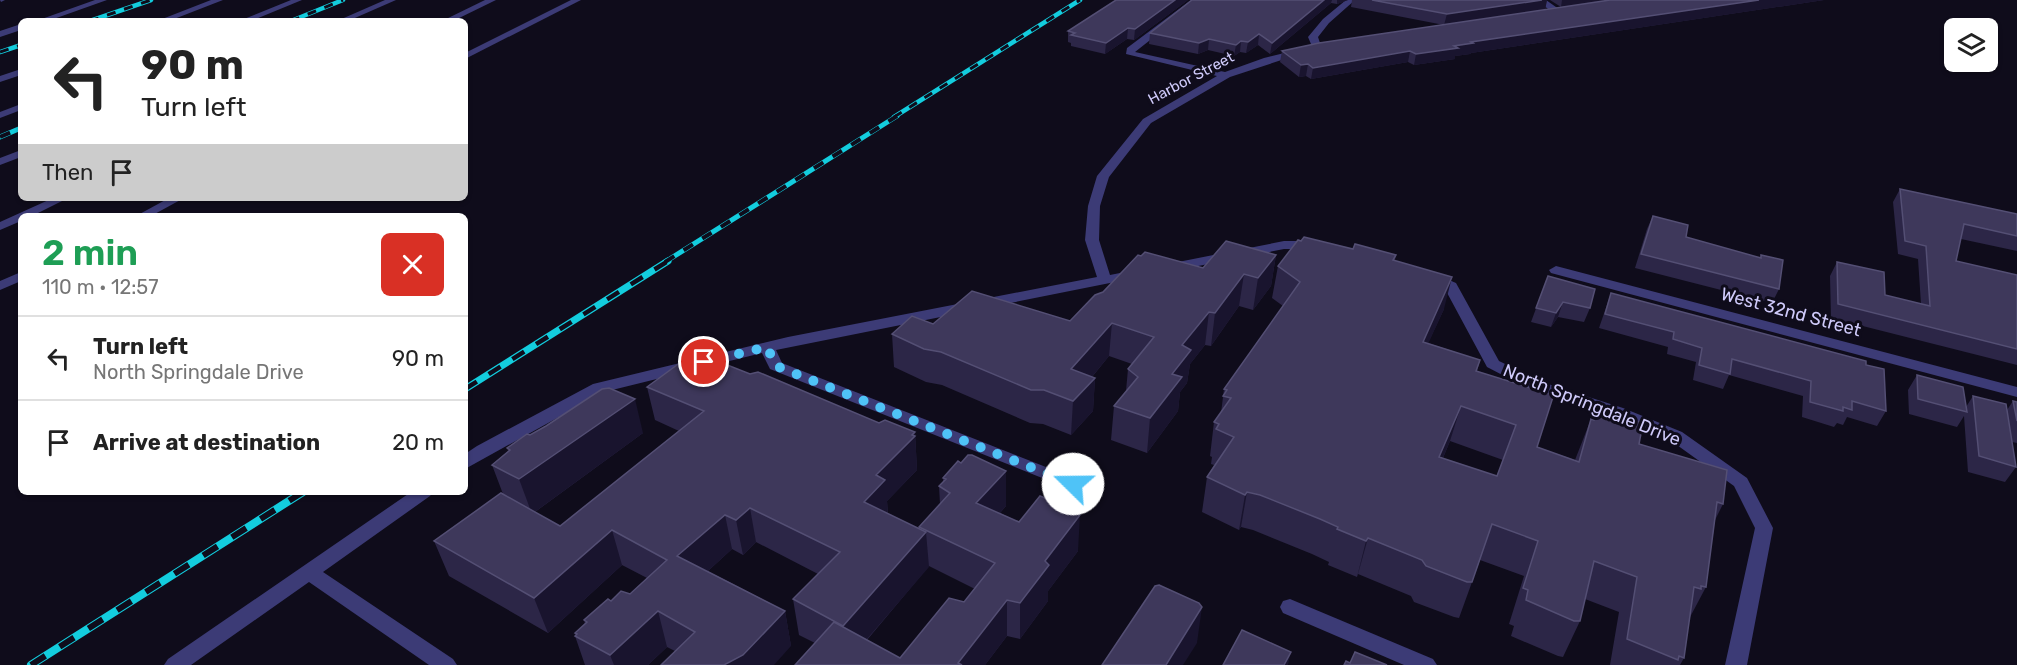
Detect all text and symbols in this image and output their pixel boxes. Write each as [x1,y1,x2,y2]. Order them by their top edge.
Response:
map controls [1944,18,1998,72]
button: layers [1944,18,1998,72]
text: 90 m [141,40,244,90]
icon: left [42,42,120,120]
street label: Harbor Street [1145,48,1237,108]
text: Turn left [141,91,246,123]
icon: arrive [105,156,138,189]
text: Then [42,159,93,186]
text: 2 min [42,231,138,274]
button: close [381,233,444,296]
text: 110 m · 12:57 [42,275,158,299]
street label: West 32nd Street [1719,283,1863,341]
text: Turn left [93,333,188,360]
pin [678,336,729,387]
icon: left [42,342,75,375]
text: 90 m [392,345,444,372]
icon: arrive [687,345,720,378]
street label: North Springdale Drive [1500,359,1684,451]
text: North Springdale Drive [93,360,304,384]
icon: arrive [42,426,75,459]
text: Arrive at destination [93,429,320,456]
text: 20 m [392,429,444,456]
position arrow [1041,452,1105,516]

